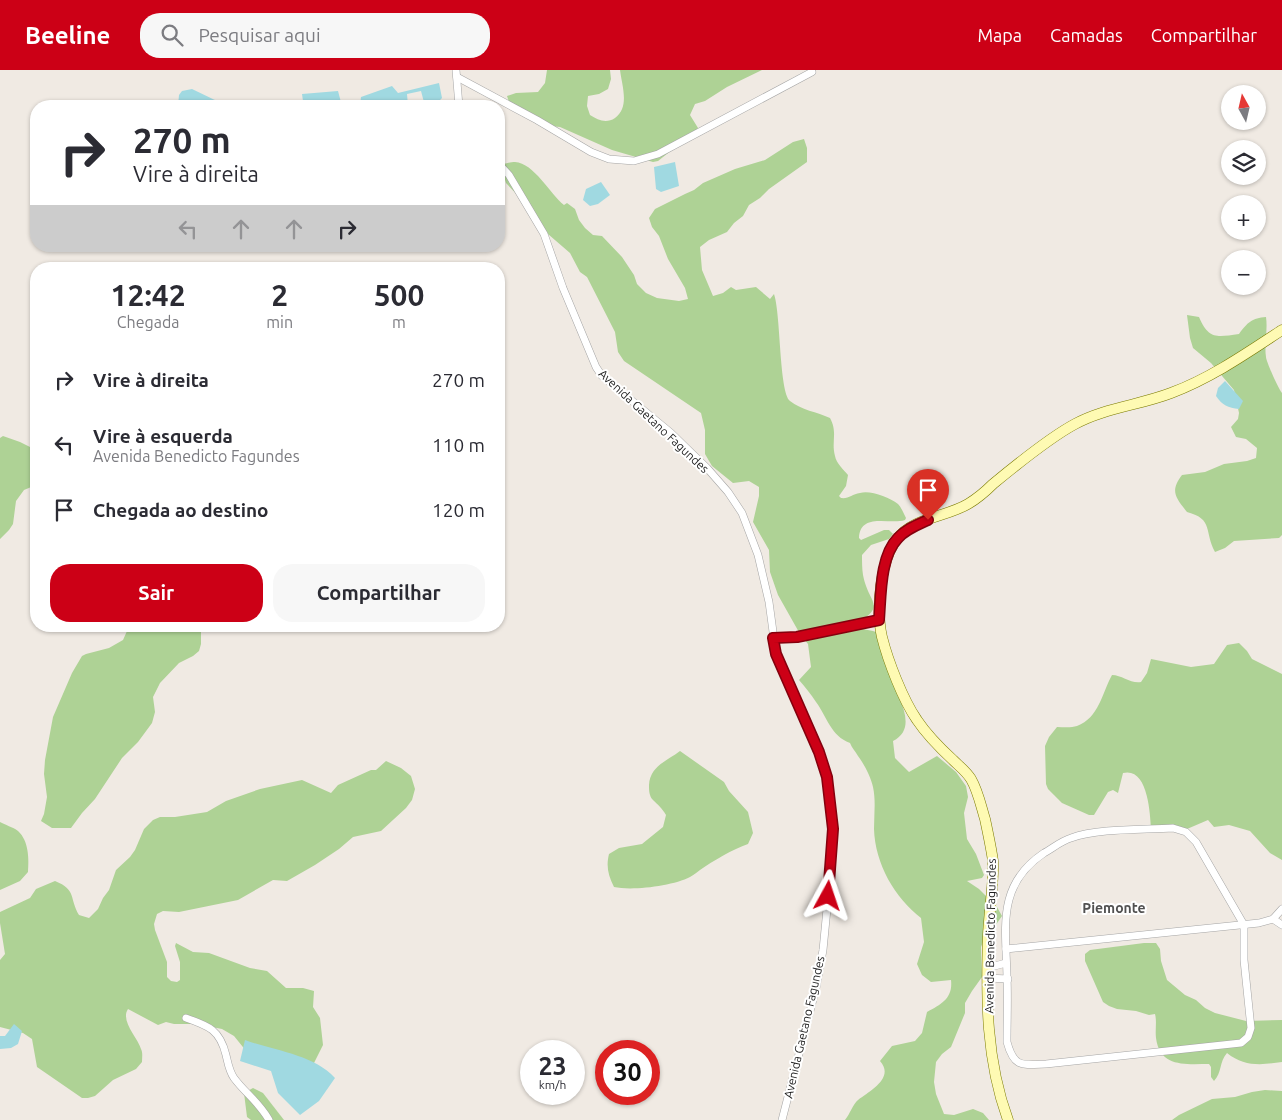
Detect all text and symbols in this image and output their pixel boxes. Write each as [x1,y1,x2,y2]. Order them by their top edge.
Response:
search box [140,13,490,58]
icon: search [158,21,186,49]
text: Beeline [25,22,110,49]
text: Pesquisar aqui [198,24,321,46]
text: Mapa [977,25,1022,45]
text: Camadas [1050,25,1123,45]
text: Compartilhar [1151,25,1257,45]
north arrow [1221,85,1266,130]
map controls [1221,85,1266,295]
icon: right [50,120,115,185]
text: 270 m [133,120,231,160]
button: layers [1221,140,1266,185]
text: Vire à direita [133,161,259,186]
button: + [1221,195,1266,240]
icon: left [174,215,202,243]
icon: ahead [227,215,255,243]
icon: ahead [280,215,308,243]
icon: right [333,215,361,243]
button: − [1221,250,1266,295]
text: 12:42 [111,278,186,312]
text: 2 [271,278,288,312]
text: 500 [374,278,424,312]
text: Chegada [117,313,180,331]
text: min [266,313,293,331]
text: m [392,313,406,331]
icon: right [50,366,78,394]
street label: Avenida Gaetano Fagundes [596,367,712,475]
text: Vire à direita [93,369,209,391]
text: 270 m [432,369,485,391]
text: Vire à esquerda [93,425,233,447]
icon: left [50,431,78,459]
text: 110 m [432,434,485,456]
text: Avenida Benedicto Fagundes [93,447,300,465]
pin [907,469,949,520]
icon: arrive [914,476,942,504]
icon: arrive [50,496,78,524]
text: Chegada ao destino [93,499,269,521]
text: 120 m [432,499,485,521]
button: Sair [50,564,263,622]
button: Compartilhar [273,564,485,622]
street label: Avenida Benedicto Fagundes [982,858,998,1014]
position arrow [801,869,853,921]
district label: Piemonte [1082,900,1146,916]
street label: Avenida Gaetano Fagundes [781,955,827,1099]
speed limit sign: 30 [595,1040,660,1105]
text: 23 [538,1052,567,1080]
text: km/h [539,1078,566,1091]

